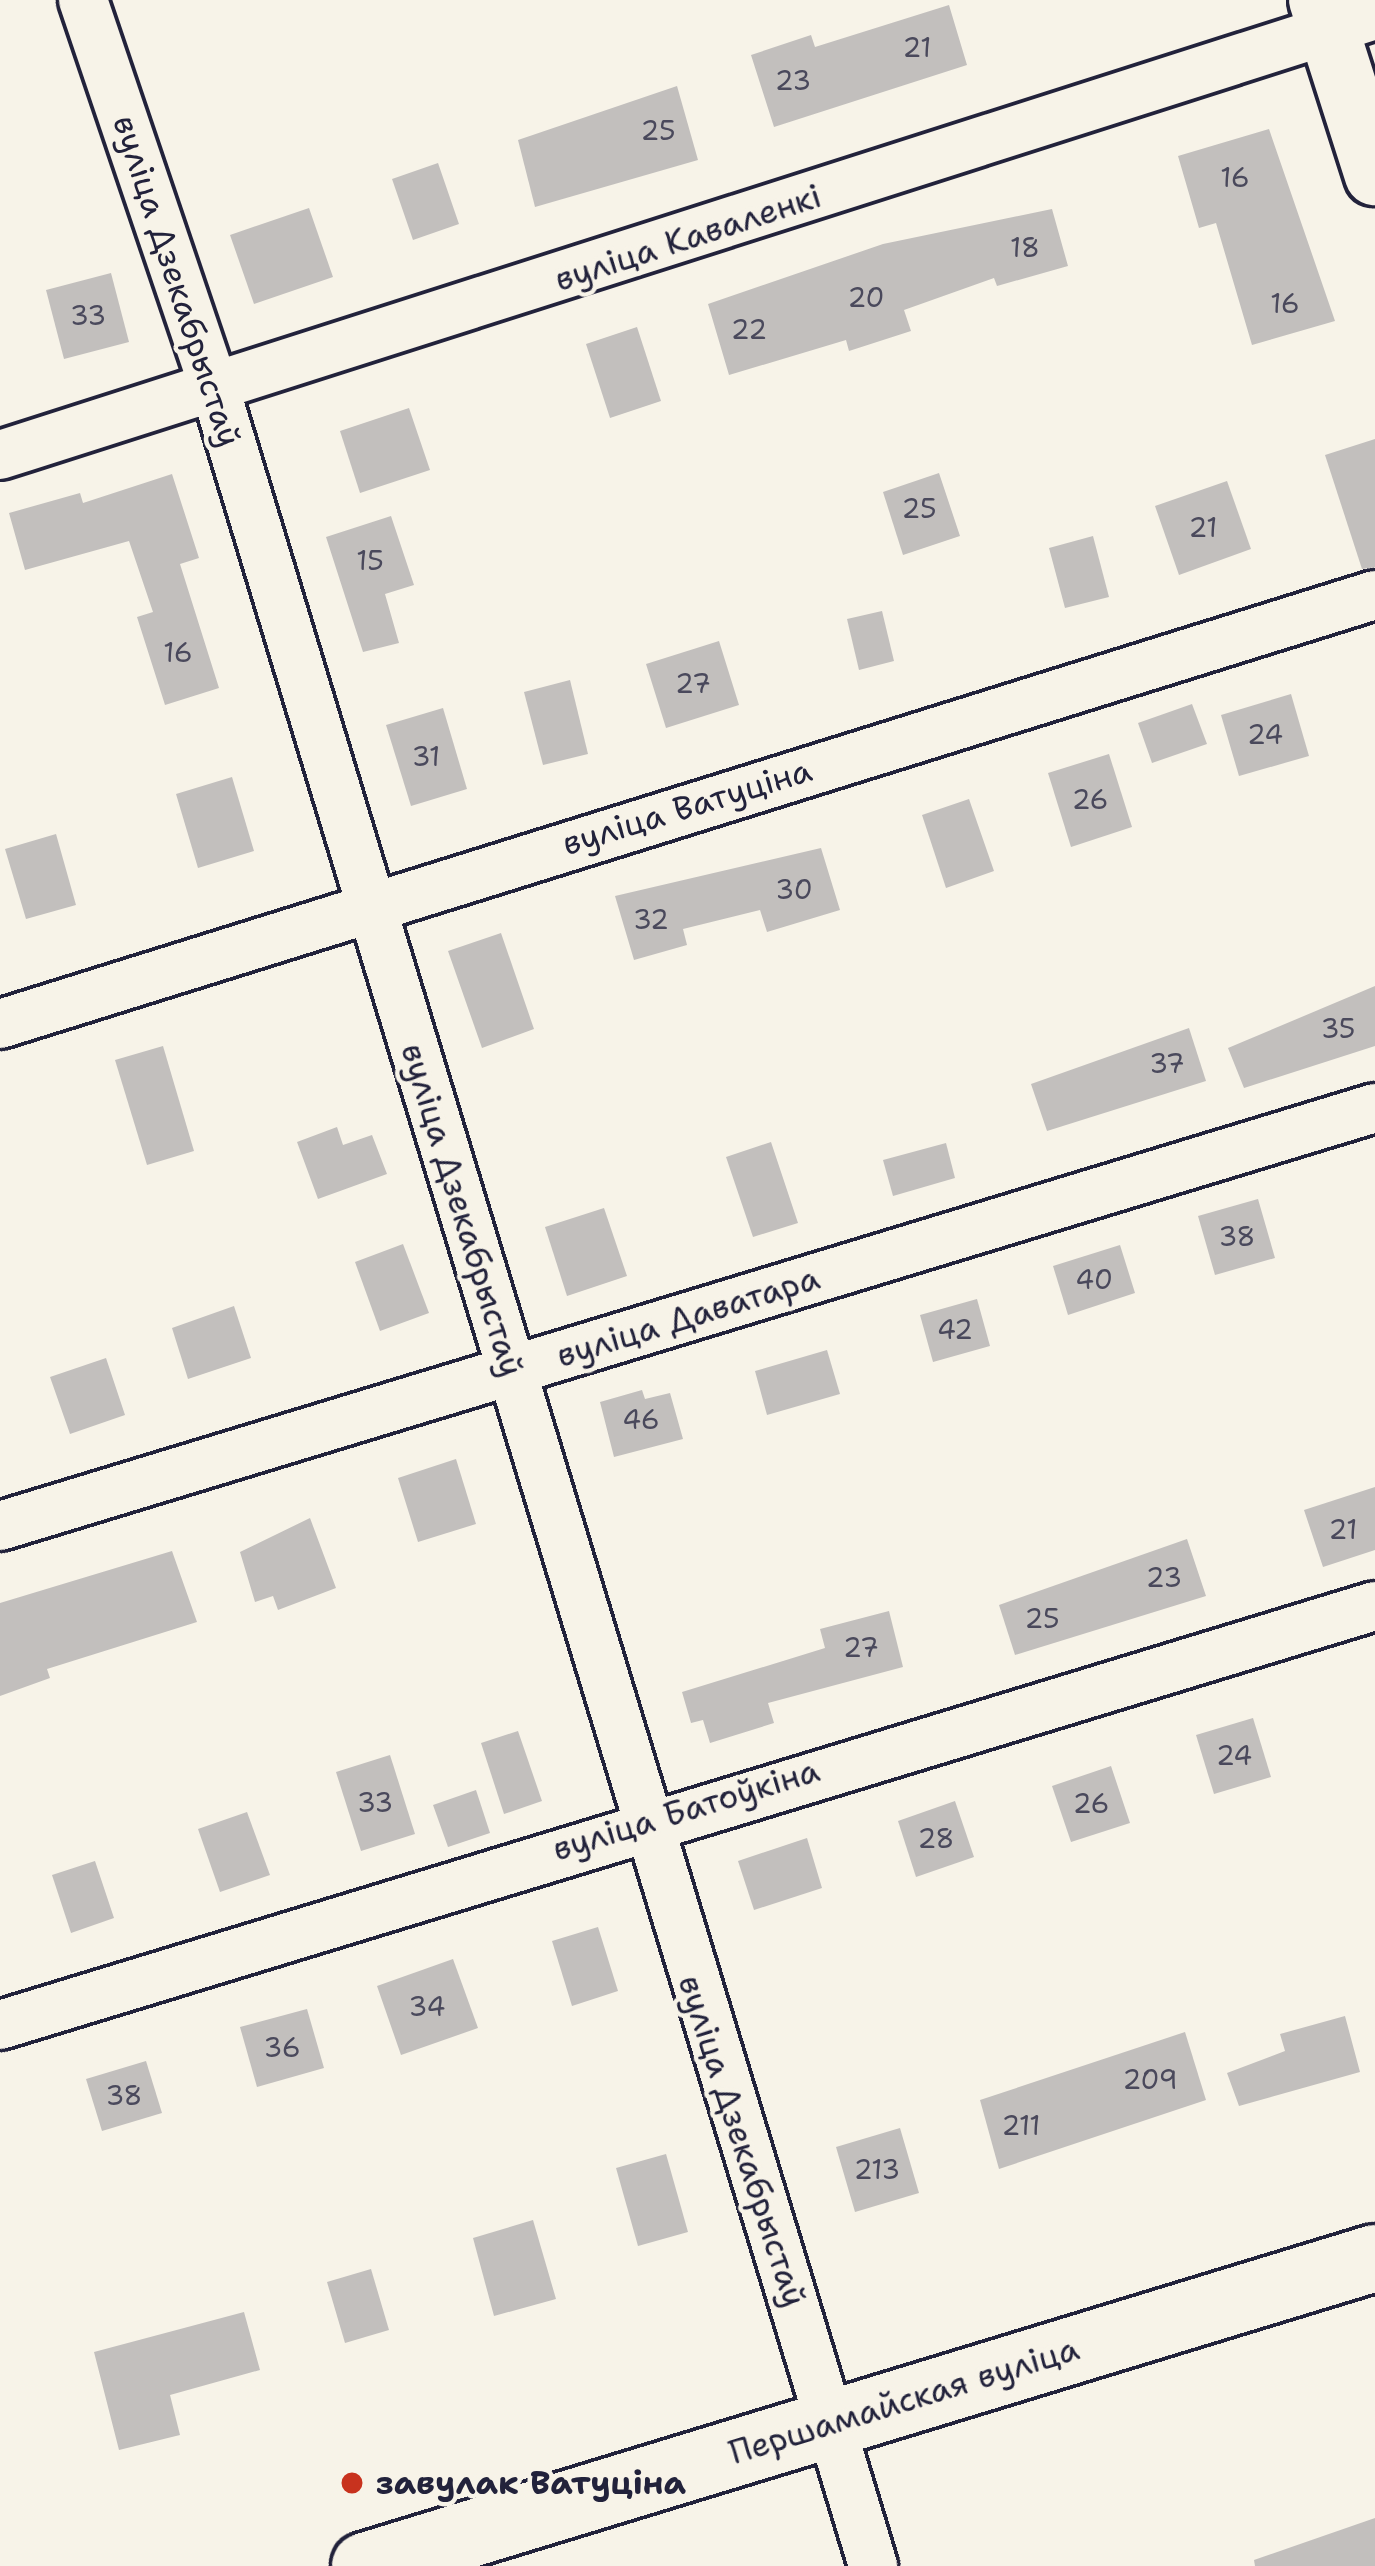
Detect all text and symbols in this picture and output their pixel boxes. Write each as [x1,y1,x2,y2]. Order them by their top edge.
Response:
house number: 21 [903,32,931,64]
house number: 23 [775,65,811,97]
street label: вуліца Дзекабрыстаў [105,110,249,452]
house number: 25 [641,115,675,147]
house number: 16 [1220,162,1250,194]
street label: вуліца Каваленкі [550,176,826,300]
house number: 18 [1010,232,1040,264]
house number: 20 [848,282,884,314]
house number: 16 [1270,288,1300,320]
house number: 33 [70,300,106,332]
house number: 22 [731,314,767,346]
house number: 25 [902,493,936,525]
house number: 21 [1189,512,1217,544]
house number: 15 [356,545,384,577]
house number: 16 [163,637,193,669]
house number: 27 [675,668,711,700]
house number: 24 [1247,719,1283,751]
house number: 31 [412,741,440,773]
street label: вуліца Ватуціна [558,750,816,864]
house number: 26 [1072,784,1108,816]
house number: 30 [775,874,813,906]
house number: 32 [633,904,669,936]
house number: 35 [1321,1013,1355,1045]
street label: вуліца Дзекабрыстаў [392,1039,532,1381]
house number: 37 [1149,1048,1185,1080]
house number: 38 [1218,1221,1256,1253]
street label: вуліца Даватара [552,1258,824,1376]
house number: 40 [1075,1264,1113,1296]
house number: 42 [937,1314,973,1346]
house number: 46 [622,1404,660,1436]
house number: 21 [1329,1514,1357,1546]
house number: 23 [1146,1562,1182,1594]
house number: 25 [1025,1603,1059,1635]
house number: 27 [843,1632,879,1664]
house number: 24 [1216,1740,1252,1772]
street label: вуліца Батоўкіна [548,1751,824,1869]
house number: 33 [357,1787,393,1819]
house number: 26 [1073,1788,1109,1820]
house number: 28 [918,1823,954,1855]
street label: вуліца Дзекабрыстаў [670,1970,814,2312]
house number: 34 [409,1991,445,2023]
house number: 36 [263,2032,301,2064]
house number: 209 [1122,2064,1178,2096]
house number: 38 [105,2080,143,2112]
house number: 211 [1001,2110,1041,2142]
house number: 213 [854,2154,900,2186]
street label: Першамайская вуліца [724,2329,1084,2473]
place label: завулак Ватуціна [376,2463,686,2503]
marker: завулак Ватуціна [339,2470,365,2496]

